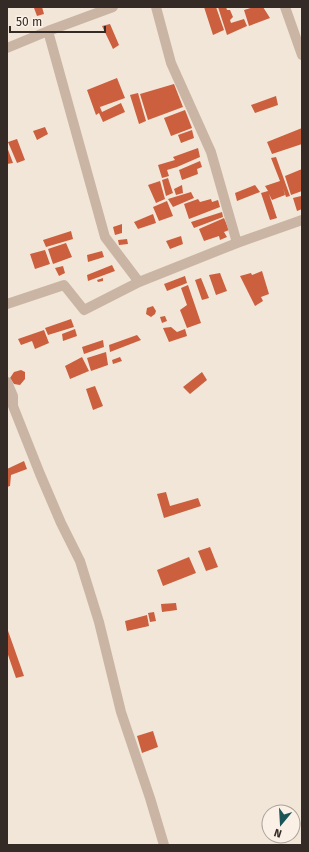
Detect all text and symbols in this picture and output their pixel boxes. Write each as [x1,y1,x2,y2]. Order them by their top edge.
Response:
scale bar [10,8,105,34]
text: 50 m [16,15,42,29]
north arrow [261,804,301,844]
text: N [273,826,284,840]

